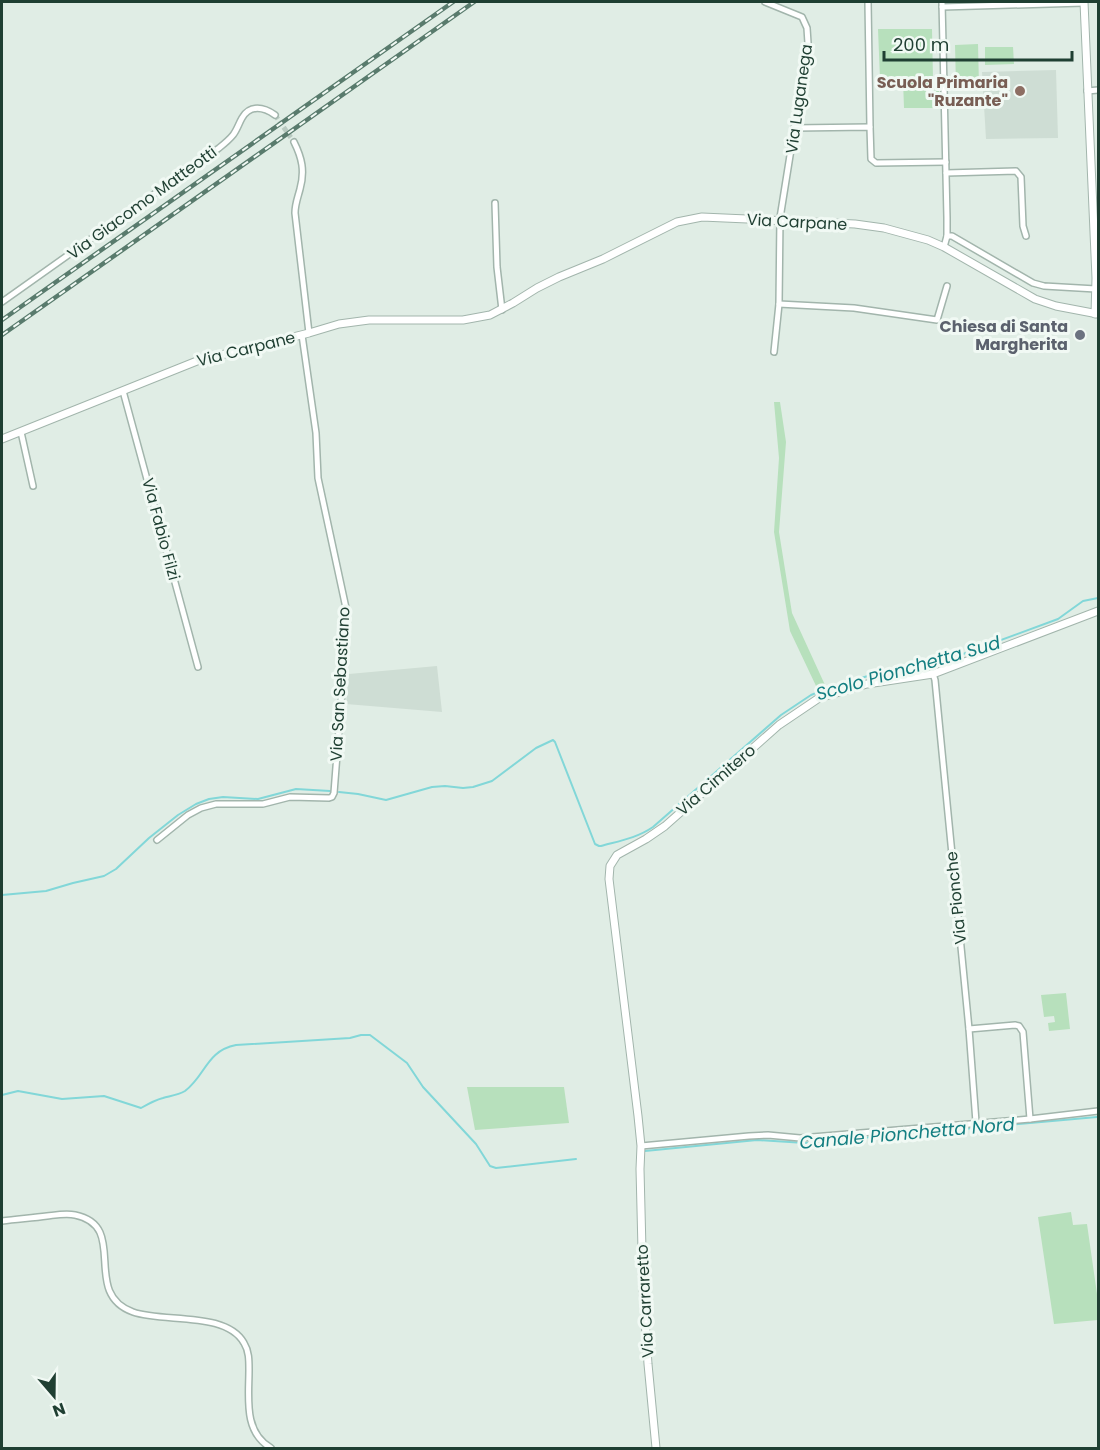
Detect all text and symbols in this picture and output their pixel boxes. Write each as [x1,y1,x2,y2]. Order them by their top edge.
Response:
scale bar [884,24,1072,62]
text: 200 m [893,32,949,57]
street label: Via Luganega [780,43,818,155]
place label: Scuola Primaria "Ruzante" [877,71,1008,112]
marker: Scuola Primaria "Ruzante" [1013,84,1027,98]
street label: Via Giacomo Matteotti [62,141,222,265]
street label: Via Carpane [746,208,848,236]
place label: Chiesa di Santa Margherita [939,315,1068,356]
street label: Via Carpane [194,326,298,372]
marker: Chiesa di Santa Margherita [1073,328,1087,342]
street label: Via Fabio Filzi [136,475,186,583]
street label: Via San Sebastiano [324,606,356,762]
water label: Scolo Pionchetta Sud [813,629,1004,706]
street label: Via Cimitero [671,739,761,821]
street label: Via Pionche [940,850,972,946]
water label: Canale Pionchetta Nord [798,1111,1016,1155]
street label: Via Carraretto [631,1244,659,1358]
north arrow [24,1366,84,1426]
text: N [49,1397,69,1422]

